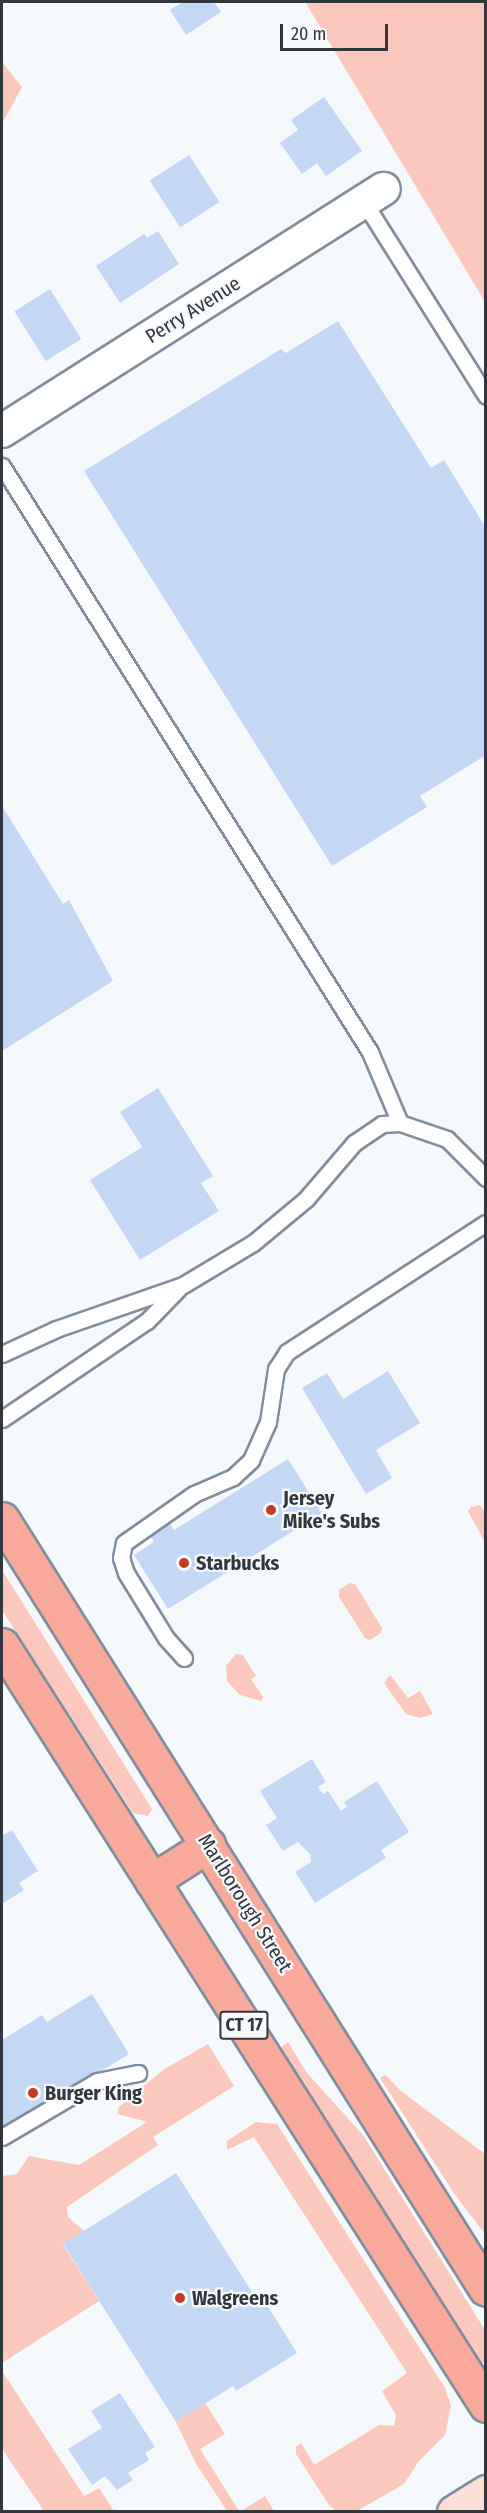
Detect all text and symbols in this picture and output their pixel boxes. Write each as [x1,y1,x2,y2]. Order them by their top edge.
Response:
scale bar [283,12,391,50]
text: 20 m [291,23,326,45]
street label: Perry Avenue [141,271,245,349]
place label: Jersey Mike's Subs [283,1486,380,1533]
marker: Jersey Mike's Subs [264,1503,278,1517]
place label: Starbucks [196,1551,279,1575]
marker: Starbucks [177,1556,191,1570]
street label: Marlborough Street [193,1829,297,1977]
road number: CT 17 [218,2010,270,2040]
place label: Burger King [45,2081,142,2105]
marker: Burger King [26,2086,40,2100]
place label: Walgreens [192,2286,278,2310]
marker: Walgreens [173,2291,187,2305]

